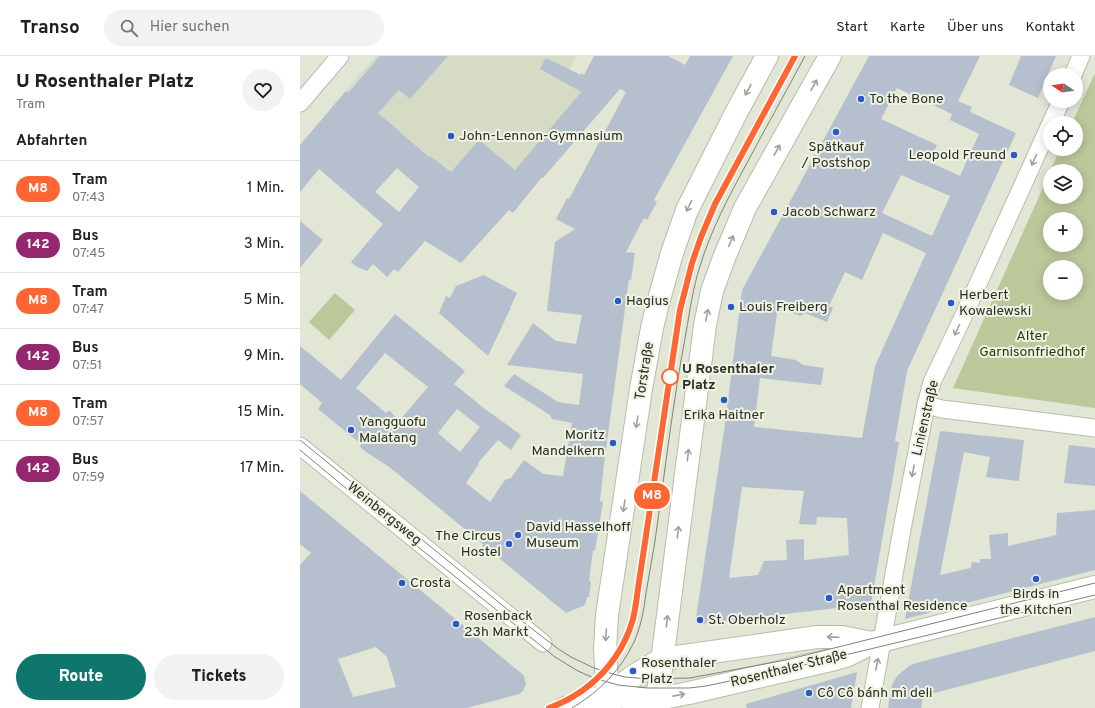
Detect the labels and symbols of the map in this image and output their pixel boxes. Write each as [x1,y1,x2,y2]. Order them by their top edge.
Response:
north arrow [1043,68,1083,108]
one-way arrow [810,79,818,91]
one-way arrow [744,84,752,96]
place label: To the Bone [869,91,944,108]
marker: To the Bone [856,94,866,104]
marker: Spätkauf / Postshop [831,127,841,137]
place label: John-Lennon-Gymnasium [459,128,623,145]
marker: John-Lennon-Gymnasium [446,131,456,141]
place label: Spätkauf / Postshop [801,139,870,172]
one-way arrow [774,144,782,156]
place label: Leopold Freund [908,147,1006,164]
marker: Leopold Freund [1009,150,1019,160]
one-way arrow [1030,154,1037,166]
one-way arrow [685,200,692,212]
place label: Jacob Schwarz [782,204,876,221]
marker: Jacob Schwarz [769,207,779,217]
one-way arrow [728,236,735,248]
place label: Herbert Kowalewski [959,287,1031,320]
place label: Hagius [626,293,669,310]
marker: Hagius [613,296,623,306]
marker: Herbert Kowalewski [946,298,956,308]
place label: Louis Freiberg [739,299,828,316]
marker: Louis Freiberg [726,302,736,312]
one-way arrow [704,309,712,322]
one-way arrow [953,323,960,335]
park label: Alter Garnisonfriedhof [979,328,1085,361]
street label: Torstraße [632,341,658,401]
place label: U Rosenthaler Platz [682,361,774,394]
marker: U Rosenthaler Platz [661,368,679,386]
street label: Linienstraße [909,378,943,458]
marker: Erika Haitner [719,395,729,405]
place label: Erika Haitner [683,407,765,424]
place label: Yangguofu Malatang [359,414,426,447]
one-way arrow [633,415,641,428]
marker: Yangguofu Malatang [346,425,356,435]
place label: Moritz Mandelkern [532,427,605,460]
marker: Moritz Mandelkern [608,438,618,448]
one-way arrow [684,449,692,462]
one-way arrow [909,464,917,477]
street label: Weinbergsweg [343,479,425,549]
line badge: M8 [634,483,670,509]
one-way arrow [620,499,628,512]
place label: David Hasselhoff Museum [526,519,631,552]
one-way arrow [674,526,682,539]
place label: The Circus Hostel [435,528,501,561]
marker: David Hasselhoff Museum [513,530,523,540]
marker: The Circus Hostel [504,539,514,549]
marker: Birds in the Kitchen [1031,574,1041,584]
place label: Crosta [410,575,451,592]
marker: Crosta [397,578,407,588]
place label: Apartment Rosenthal Residence [837,582,967,615]
place label: Birds in the Kitchen [1000,586,1072,619]
marker: Apartment Rosenthal Residence [824,593,834,603]
place label: Rosenback 23h Markt [464,608,533,641]
place label: St. Oberholz [708,612,786,629]
one-way arrow [663,615,670,628]
marker: St. Oberholz [695,615,705,625]
marker: Rosenback 23h Markt [451,619,461,629]
one-way arrow [602,628,609,641]
one-way arrow [827,633,840,641]
street label: Rosenthaler Straße [729,646,849,692]
place label: Rosenthaler Platz [641,655,717,688]
one-way arrow [874,658,882,671]
marker: Rosenthaler Platz [628,666,638,676]
place label: Cô Cô bánh mì deli [817,685,933,702]
marker: Cô Cô bánh mì deli [804,688,814,698]
one-way arrow [673,690,686,698]

